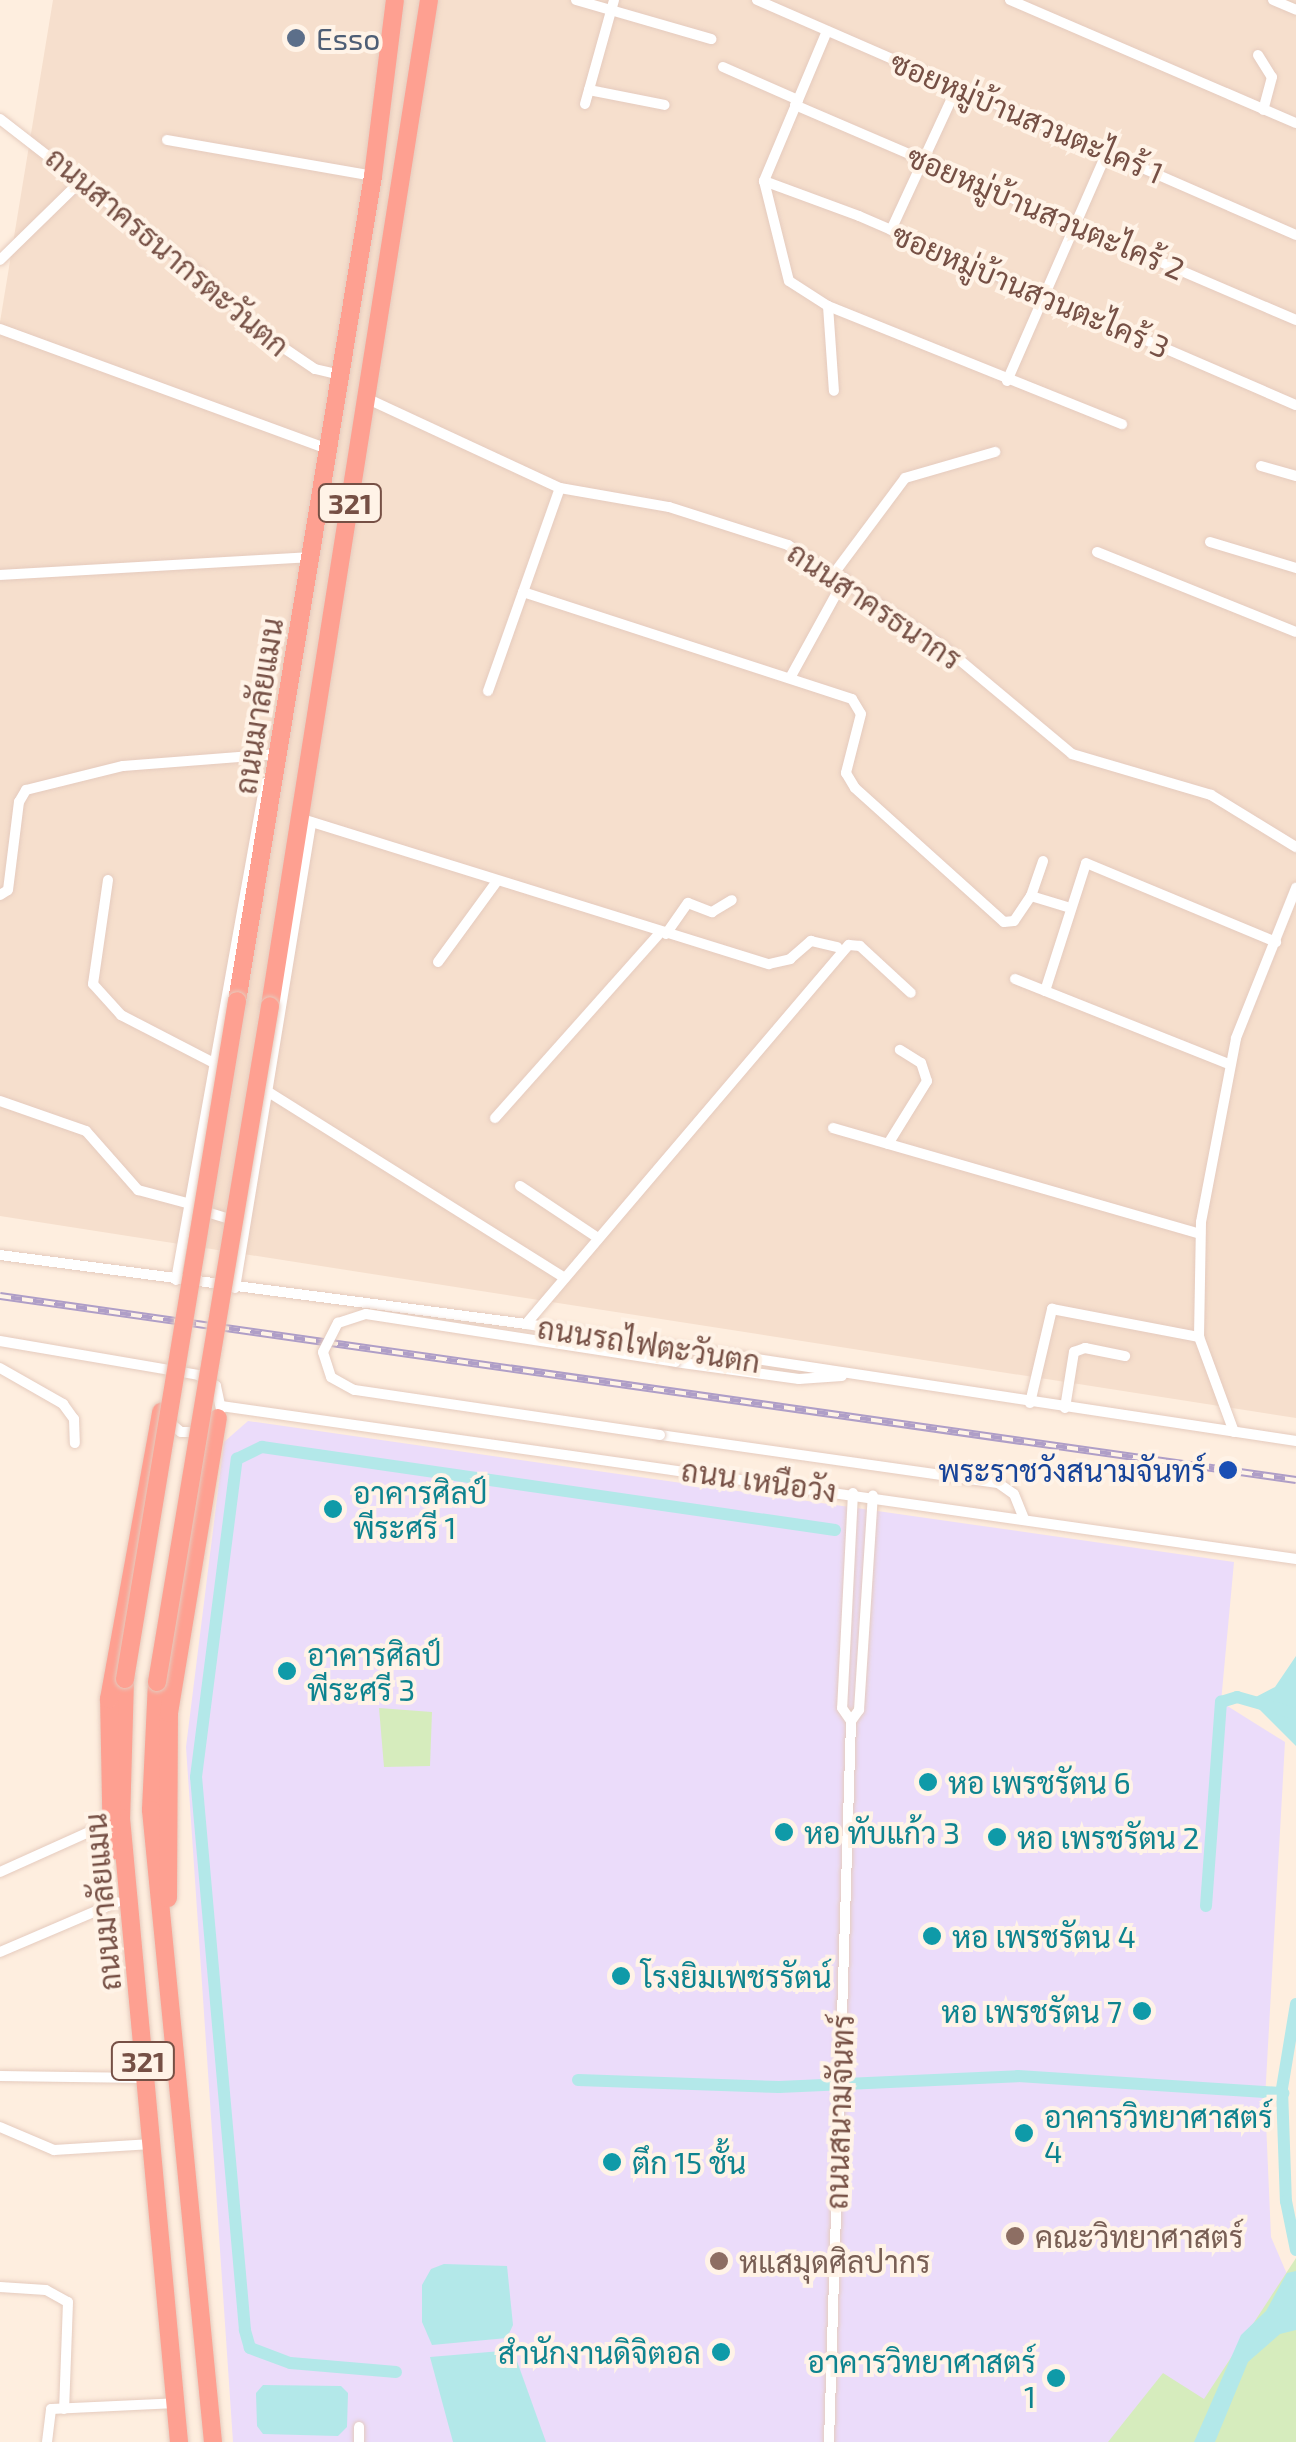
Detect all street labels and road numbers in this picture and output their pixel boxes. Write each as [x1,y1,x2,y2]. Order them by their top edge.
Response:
street label: ซอยหมู่บ้านสวนตะไคร้ 1 [885,43,1169,191]
street label: ซอยหมู่บ้านสวนตะไคร้ 2 [902,137,1190,287]
street label: ถนนสาครธนากรตะวันตก [39,139,297,363]
street label: ซอยหมู่บ้านสวนตะไคร้ 3 [887,215,1175,365]
road number: 321 [318,480,382,526]
street label: ถนนสาครธนากร [781,534,969,676]
street label: ถนนมาลัยแมน [226,615,290,797]
street label: ถนนรถไฟตะวันตก [535,1309,763,1379]
street label: ถนน เหนือวัง [679,1451,839,1509]
street label: ถนนมาลัยแมน [76,1812,128,1992]
street label: ถนนสนามจันทร์ [818,2014,860,2210]
road number: 321 [110,2038,176,2084]

